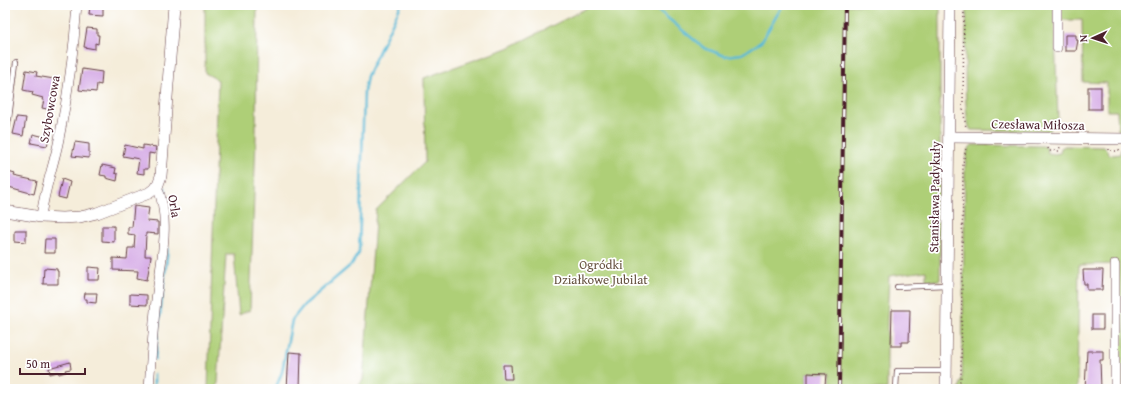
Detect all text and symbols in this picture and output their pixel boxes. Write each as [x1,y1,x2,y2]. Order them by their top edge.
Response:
north arrow [1073,18,1113,58]
text: N [1075,34,1091,43]
street label: Szybowcowa [34,73,65,144]
street label: Czesława Miłosza [991,114,1086,135]
street label: Stanisława Padykuły [924,141,945,253]
street label: Orla [163,193,186,220]
park label: Ogródki Działkowe Jubilat [554,255,648,289]
scale bar [20,350,85,376]
text: 50 m [26,355,50,372]

